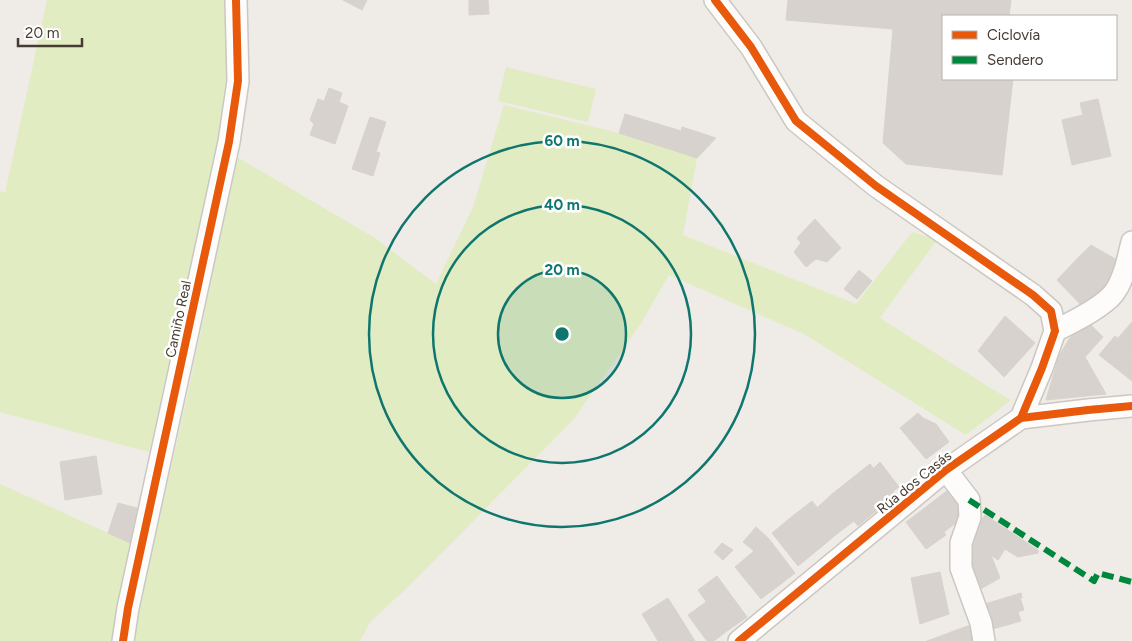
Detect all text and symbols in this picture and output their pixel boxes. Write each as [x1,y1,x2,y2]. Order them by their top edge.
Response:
scale bar [18,15,81,47]
legend [942,15,1117,80]
text: 20 m [25,24,59,42]
text: Ciclovía [987,26,1040,44]
text: Sendero [987,51,1044,69]
text: 60 m [544,132,580,150]
text: 40 m [544,196,580,214]
text: 20 m [544,261,580,279]
street label: Camiño Real [162,279,195,359]
centre of rings [553,325,571,343]
street label: Rúa dos Casás [874,447,955,518]

